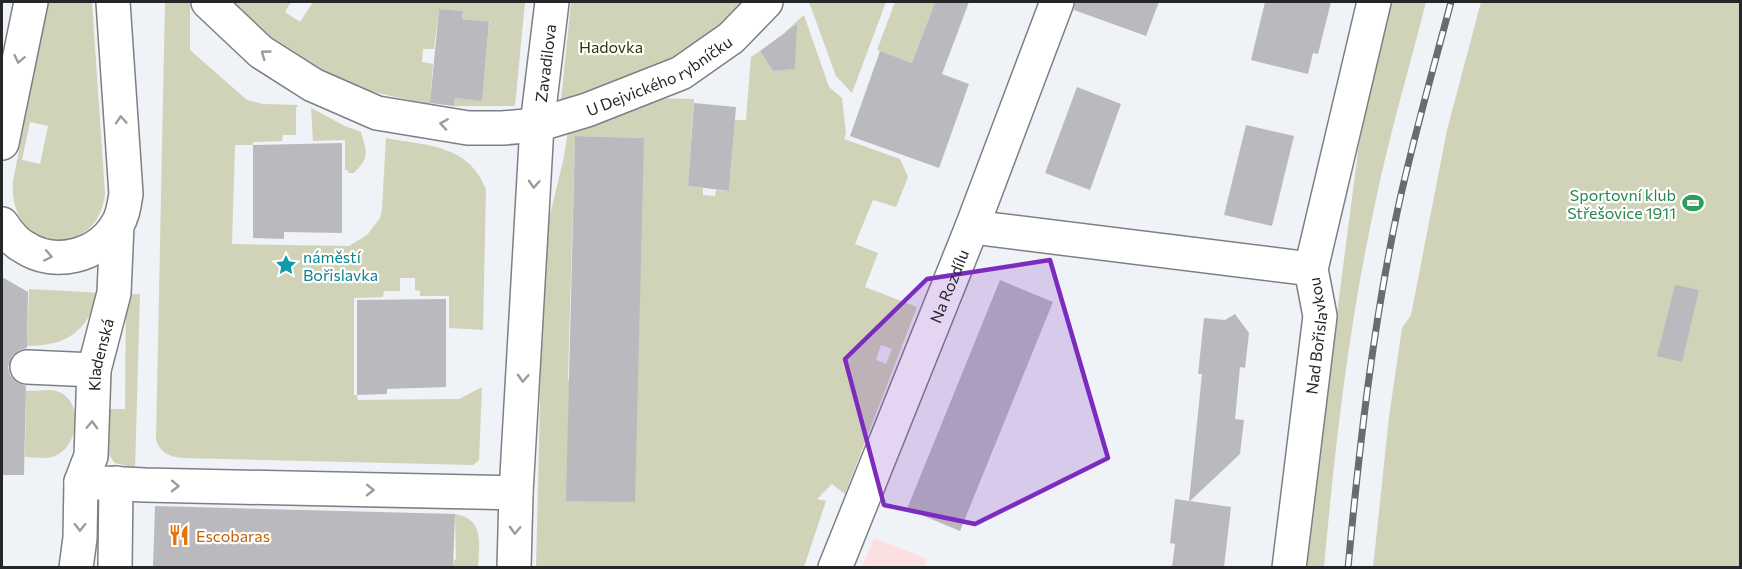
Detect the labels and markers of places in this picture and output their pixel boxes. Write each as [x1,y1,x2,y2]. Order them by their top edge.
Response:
place label: Sportovní klub Střešovice 1911 [1567,185,1676,222]
sports icon: Sportovní klub Střešovice 1911 [1681,191,1705,215]
place label: náměstí Bořislavka [303,247,378,284]
place icon: náměstí Bořislavka [274,253,298,277]
restaurant icon: Escobaras [167,523,191,547]
place label: Escobaras [196,526,270,545]

